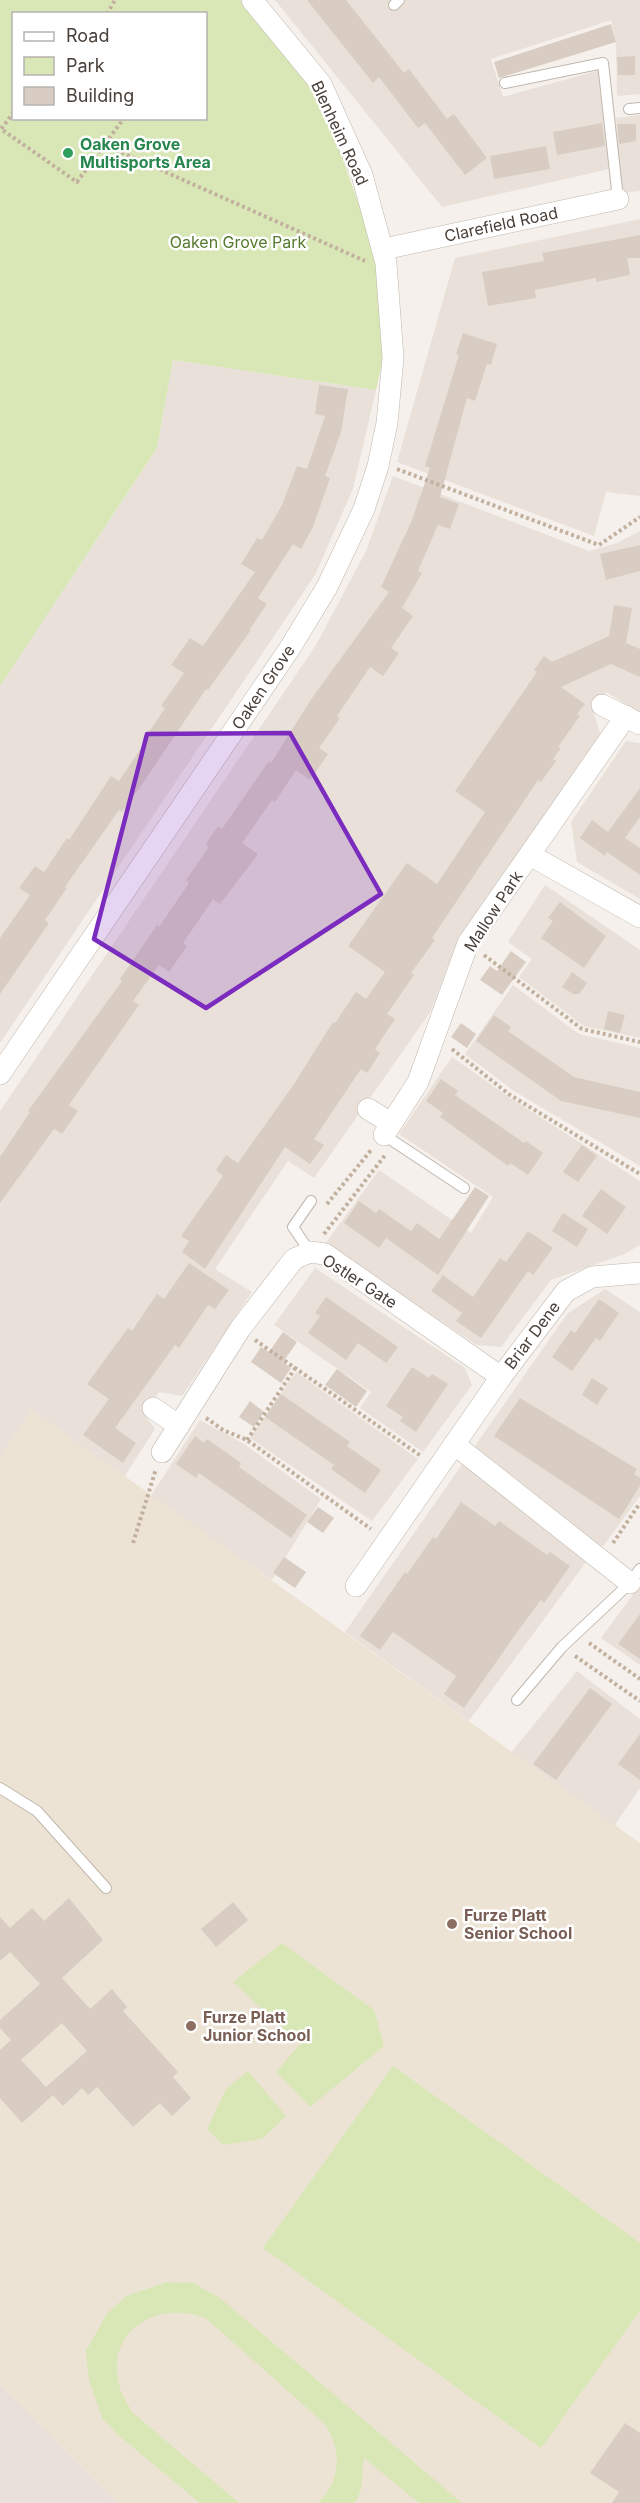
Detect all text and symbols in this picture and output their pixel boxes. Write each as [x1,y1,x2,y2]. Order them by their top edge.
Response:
legend [12,12,207,120]
text: Road [66,25,109,46]
text: Park [66,55,105,76]
street label: Blenheim Road [307,78,373,188]
text: Building [66,85,134,106]
place label: Oaken Grove Multisports Area [80,134,211,172]
marker: Oaken Grove Multisports Area [61,146,75,160]
street label: Clarefield Road [442,202,560,246]
park label: Oaken Grove Park [170,232,307,252]
street label: Oaken Grove [227,641,299,733]
street label: Mallow Park [459,867,527,955]
street label: Ostler Gate [319,1249,401,1313]
street label: Briar Dene [500,1297,564,1373]
place label: Furze Platt Senior School [464,1905,572,1943]
marker: Furze Platt Senior School [445,1917,459,1931]
place label: Furze Platt Junior School [203,2007,311,2045]
marker: Furze Platt Junior School [184,2019,198,2033]

